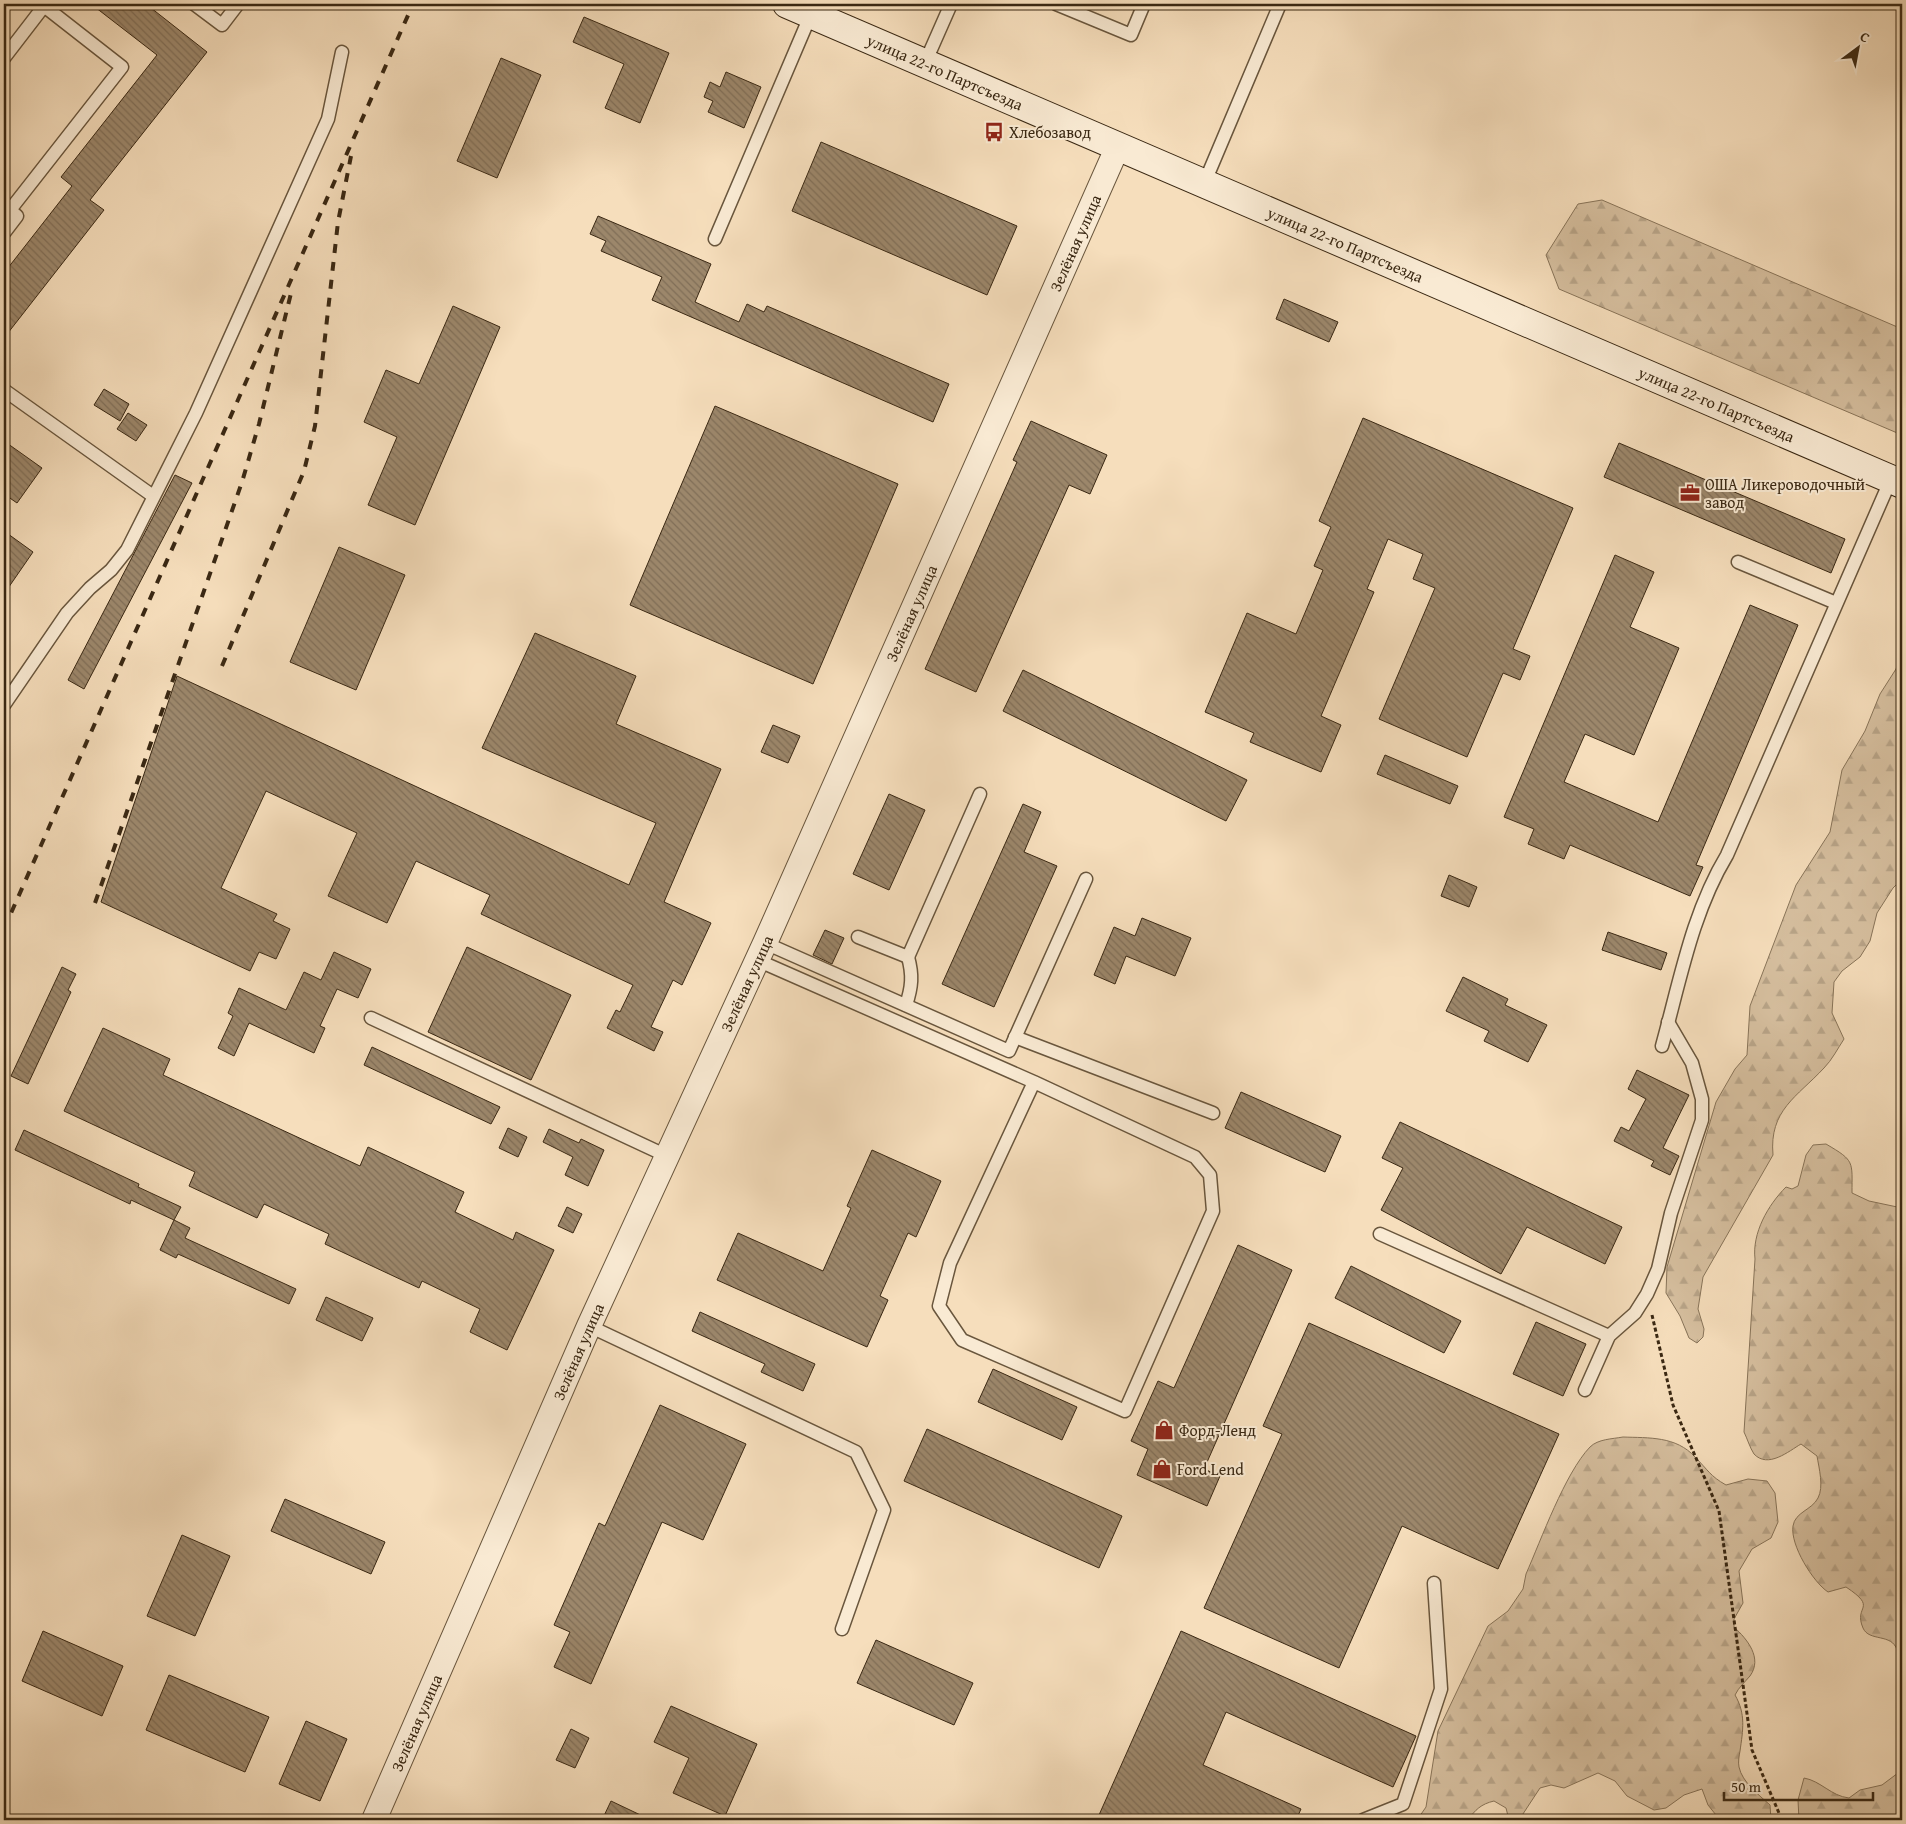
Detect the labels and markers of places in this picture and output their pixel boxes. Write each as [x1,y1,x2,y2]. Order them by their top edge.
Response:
place label: Хлебозавод [1009,120,1091,144]
bus stop icon: Хлебозавод [983,121,1005,143]
place label: ОША Ликероводочный завод [1705,472,1866,514]
office icon: ОША Ликероводочный завод [1679,482,1701,504]
place label: Форд-Ленд [1179,1418,1256,1442]
shop icon: Форд-Ленд [1153,1419,1175,1441]
place label: Ford Lend [1177,1457,1244,1481]
shop icon: Ford Lend [1151,1458,1173,1480]

